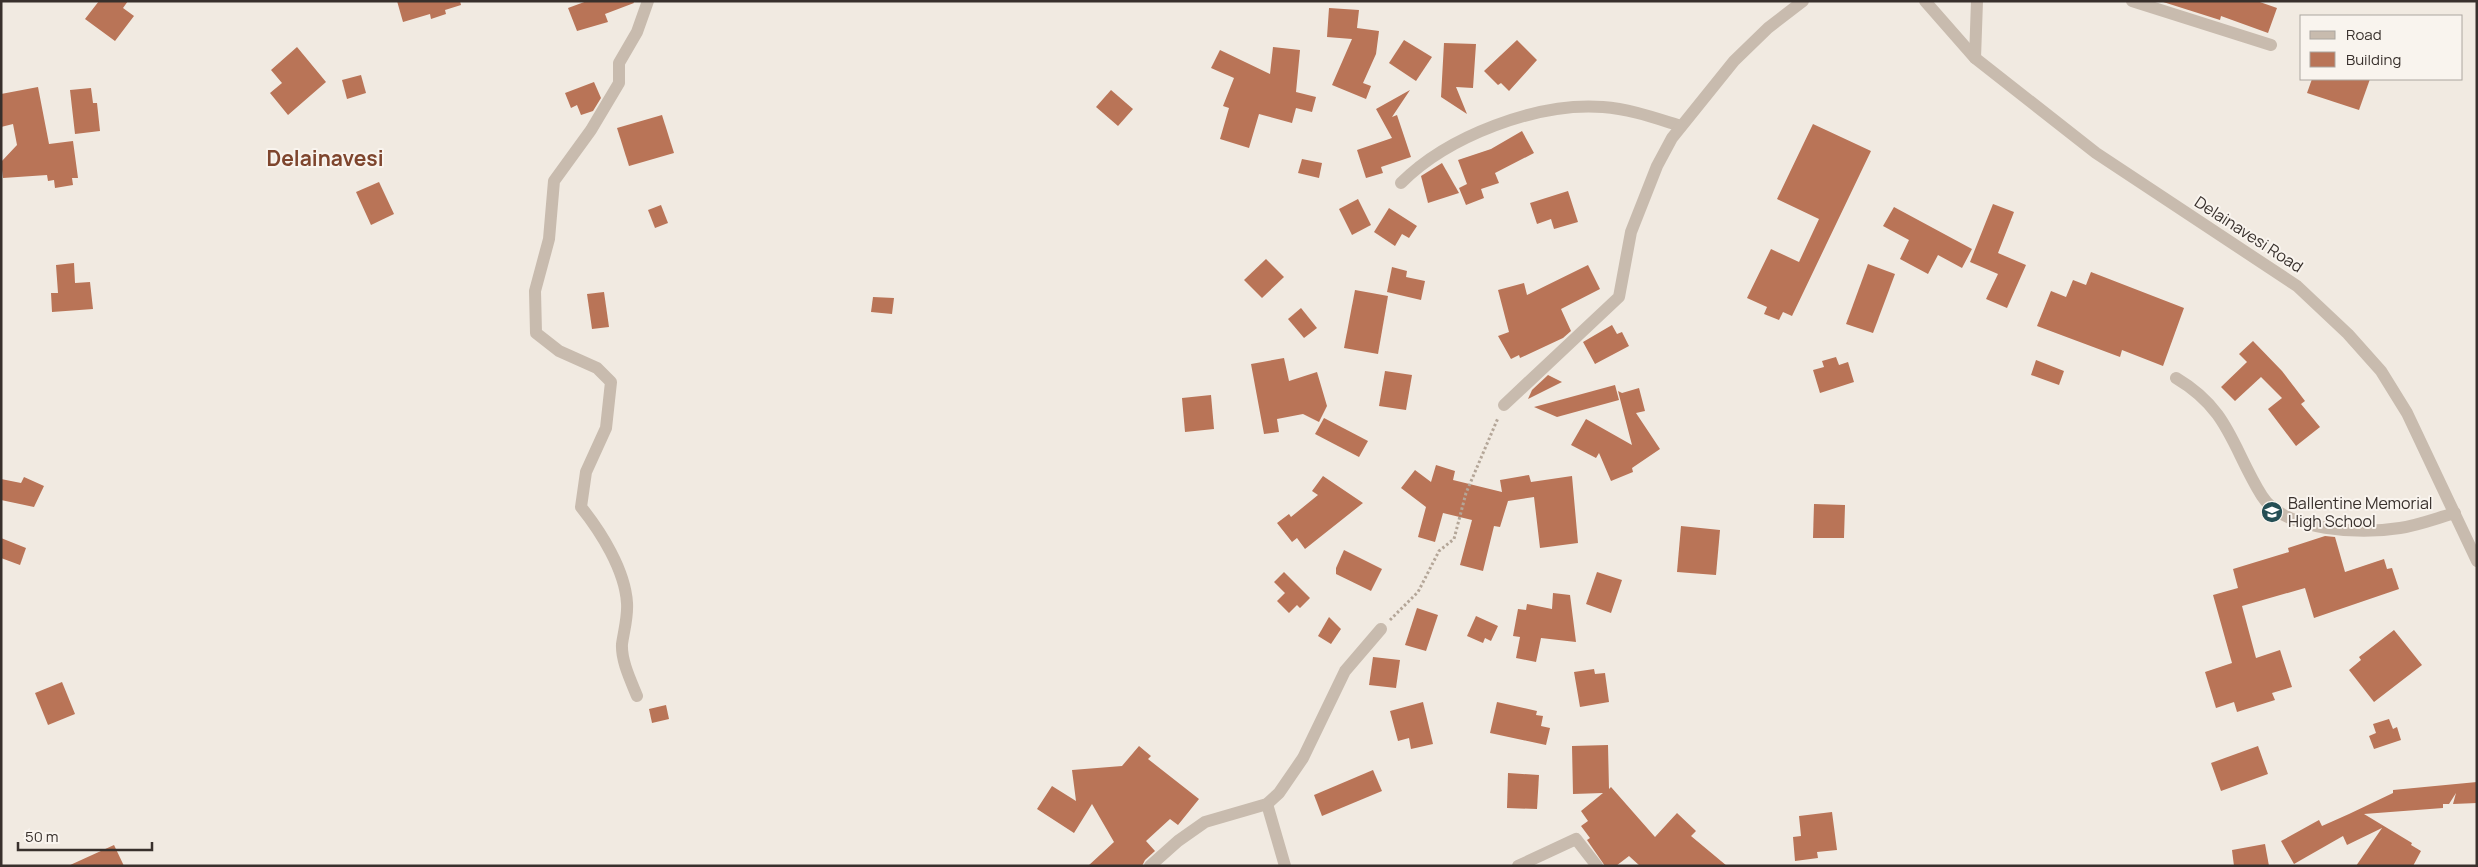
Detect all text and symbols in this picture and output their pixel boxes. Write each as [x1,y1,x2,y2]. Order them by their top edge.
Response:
legend [2300,15,2463,80]
text: Road [2346,24,2382,45]
text: Building [2346,49,2401,70]
district label: Delainavesi [266,144,384,172]
street label: Delainavesi Road [2191,191,2307,277]
place label: Ballentine Memorial High School [2288,492,2433,532]
school or university icon: Ballentine Memorial High School [2260,500,2284,524]
scale bar [18,820,151,852]
text: 50 m [25,826,59,847]

